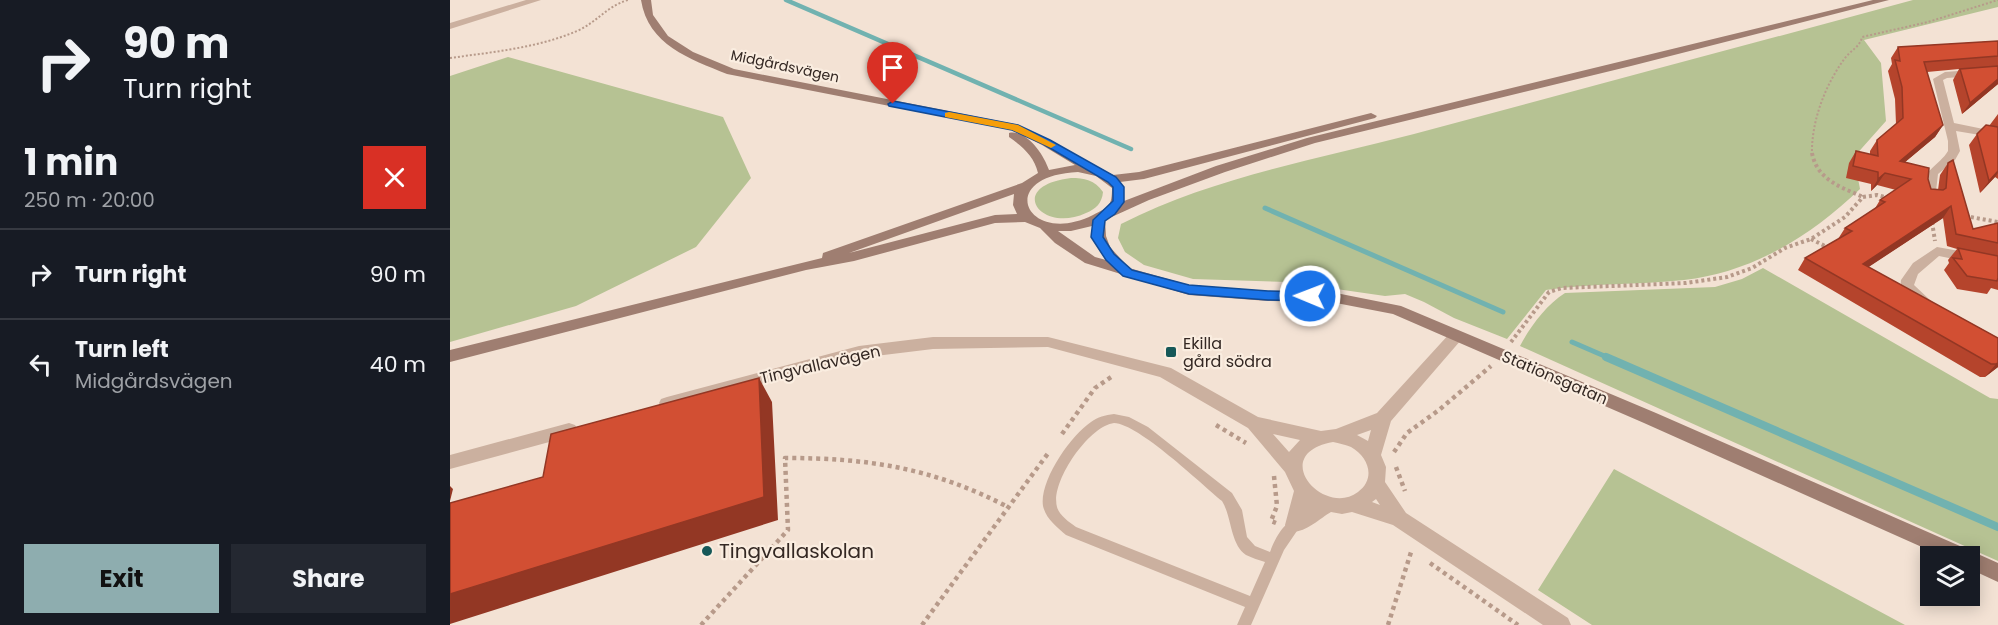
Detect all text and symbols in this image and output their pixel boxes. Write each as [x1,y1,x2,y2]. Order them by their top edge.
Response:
text: 90 m [123,14,230,73]
icon: right [24,24,102,102]
pin [867,42,918,104]
street label: Midgårdsvägen [729,45,841,87]
icon: arrive [876,51,909,84]
text: Turn right [123,70,252,107]
text: 1 min [24,137,118,188]
button: close [363,146,426,209]
text: 250 m · 20:00 [24,186,155,214]
icon: right [24,258,57,291]
text: Turn right [75,259,186,290]
text: 90 m [370,259,426,290]
position arrow [1278,264,1342,328]
place label: Ekilla gård södra [1183,332,1272,373]
text: Turn left [75,334,169,365]
street label: Tingvallavägen [758,339,883,390]
marker: Ekilla gård södra [1164,345,1178,359]
street label: Stationsgatan [1498,345,1611,410]
icon: left [24,348,57,381]
text: 40 m [370,349,426,380]
text: Midgårdsvägen [75,367,233,395]
place label: Tingvallaskolan [719,537,874,565]
button: Exit [24,544,219,613]
button: Share [231,544,426,613]
marker: Tingvallaskolan [700,544,714,558]
map controls [1920,546,1980,606]
button: layers [1920,546,1980,606]

